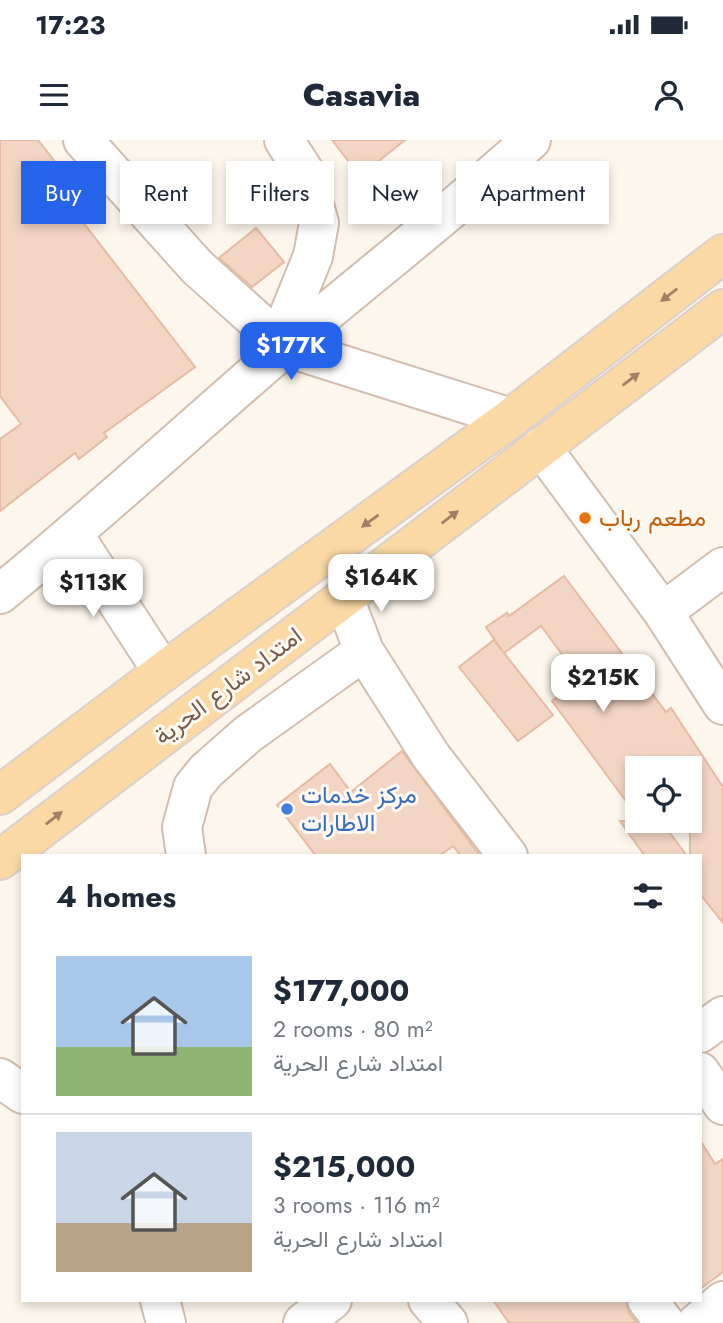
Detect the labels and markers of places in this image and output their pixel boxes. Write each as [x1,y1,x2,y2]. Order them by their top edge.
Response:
pin: $177K [242,322,340,382]
place label: مطعم رباب [599,500,706,535]
marker: مطعم رباب [577,510,593,526]
pin: $164K [332,554,430,614]
pin: $113K [44,560,142,619]
pin: $215K [554,654,652,714]
place label: مركز خدمات الاطارات [301,777,417,840]
marker: مركز خدمات الاطارات [279,801,295,817]

